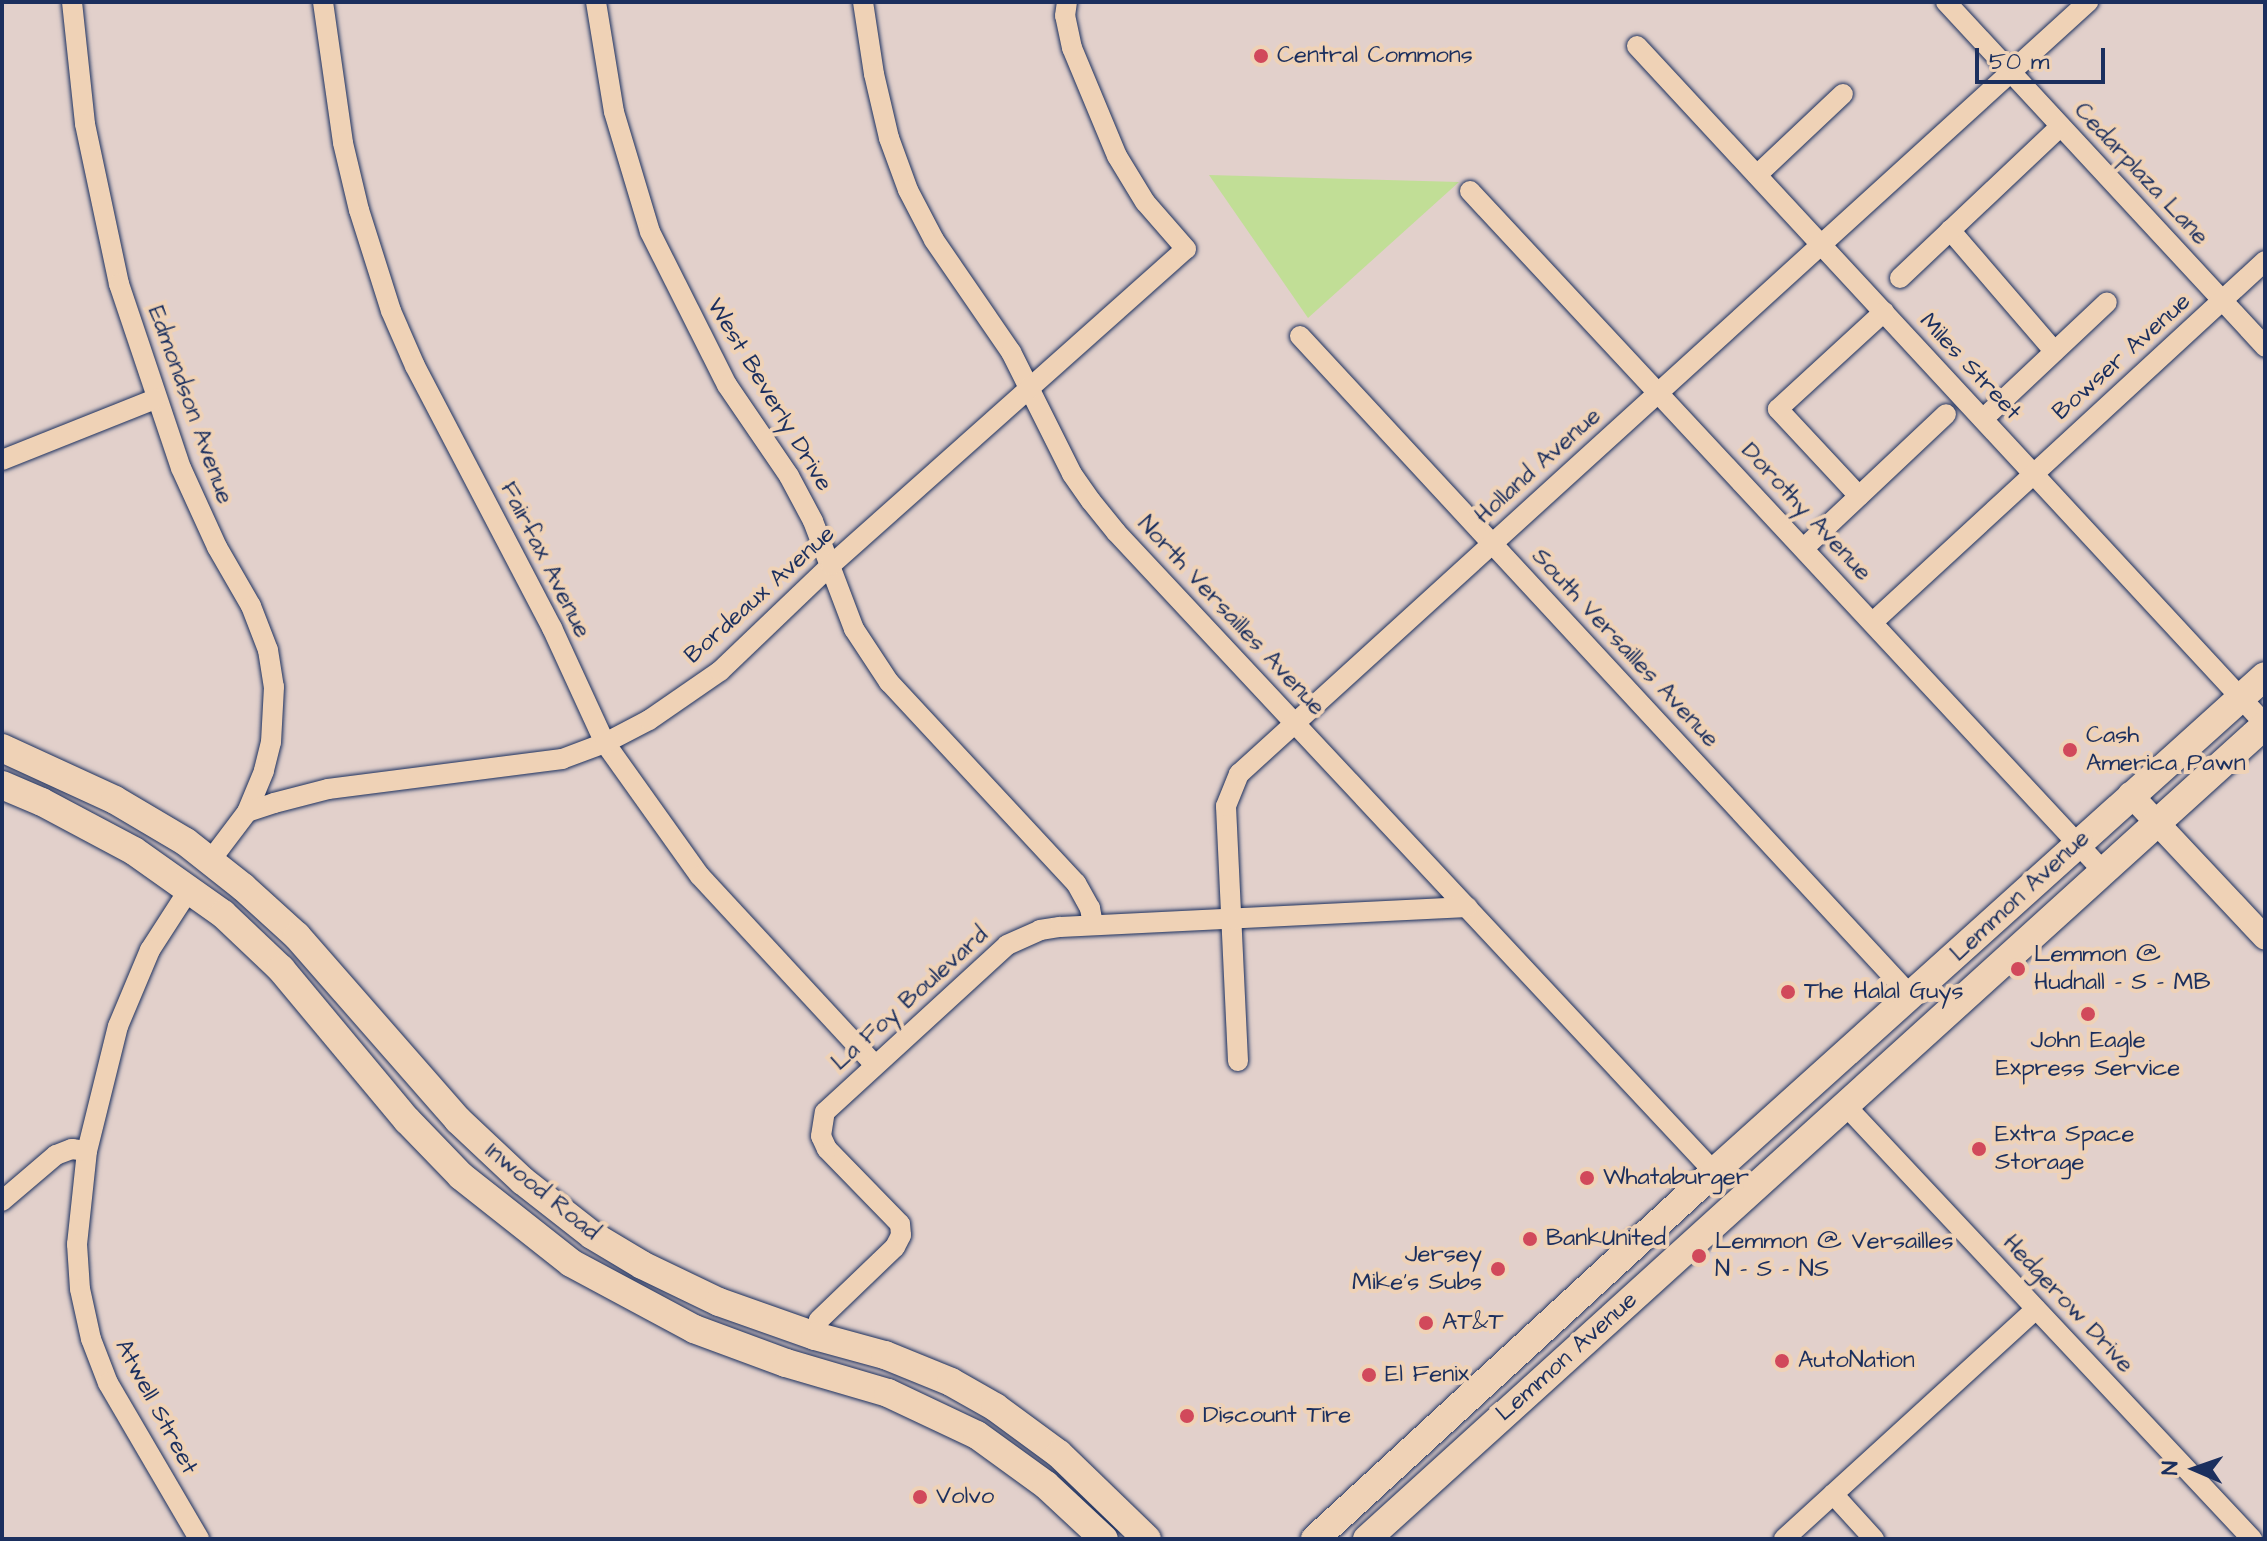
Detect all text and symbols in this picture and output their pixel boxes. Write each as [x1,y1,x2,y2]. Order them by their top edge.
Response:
scale bar [1979,32,2109,82]
place label: Central Commons [1277,42,1473,70]
text: 50 m [1989,45,2049,79]
marker: Central Commons [1252,47,1270,65]
street label: Cedarplaza Lane [2068,97,2214,251]
street label: Bowser Avenue [2047,287,2197,427]
street label: West Beverly Drive [700,293,838,497]
street label: Edmondson Avenue [141,302,239,508]
street label: Miles Street [1913,307,2027,427]
street label: Holland Avenue [1469,402,1607,530]
street label: Dorothy Avenue [1735,437,1877,587]
street label: Fairfax Avenue [493,477,597,643]
street label: North Versailles Avenue [1131,510,1331,722]
street label: Bordeaux Avenue [679,520,841,670]
street label: South Versailles Avenue [1525,543,1725,753]
place label: Cash America Pawn [2086,722,2246,778]
marker: Cash America Pawn [2061,741,2079,759]
street label: Lemmon Avenue [1944,824,2096,968]
street label: La Foy Boulevard [826,921,994,1077]
place label: Lemmon @ Hudnall - S - MB [2034,941,2210,997]
marker: Lemmon @ Hudnall - S - MB [2009,960,2027,978]
place label: The Halal Guys [1804,978,1964,1006]
marker: The Halal Guys [1779,983,1797,1001]
marker: John Eagle Express Service [2079,1005,2097,1023]
place label: John Eagle Express Service [1996,1027,2180,1083]
place label: Extra Space Storage [1995,1121,2134,1177]
street label: Inwood Road [479,1137,605,1247]
marker: Extra Space Storage [1970,1140,1988,1158]
place label: Whataburger [1603,1164,1749,1192]
marker: Whataburger [1578,1169,1596,1187]
place label: BankUnited [1546,1225,1666,1253]
place label: Lemmon @ Versailles N - S - NS [1715,1228,1953,1284]
street label: Hedgerow Drive [1996,1229,2140,1379]
marker: BankUnited [1521,1230,1539,1248]
place label: Jersey Mike's Subs [1352,1241,1482,1297]
marker: Lemmon @ Versailles N - S - NS [1690,1247,1708,1265]
marker: Jersey Mike's Subs [1489,1260,1507,1278]
street label: Lemmon Avenue [1490,1286,1644,1428]
place label: AT&T [1442,1309,1503,1337]
marker: AT&T [1417,1314,1435,1332]
street label: Atwell Street [108,1335,204,1479]
place label: AutoNation [1798,1347,1915,1375]
marker: AutoNation [1773,1352,1791,1370]
place label: El Fenix [1385,1361,1469,1389]
marker: El Fenix [1360,1366,1378,1384]
place label: Discount Tire [1203,1402,1351,1430]
marker: Discount Tire [1178,1407,1196,1425]
north arrow [2155,1429,2235,1509]
text: N [2155,1461,2186,1476]
place label: Volvo [936,1483,994,1511]
marker: Volvo [911,1488,929,1506]

